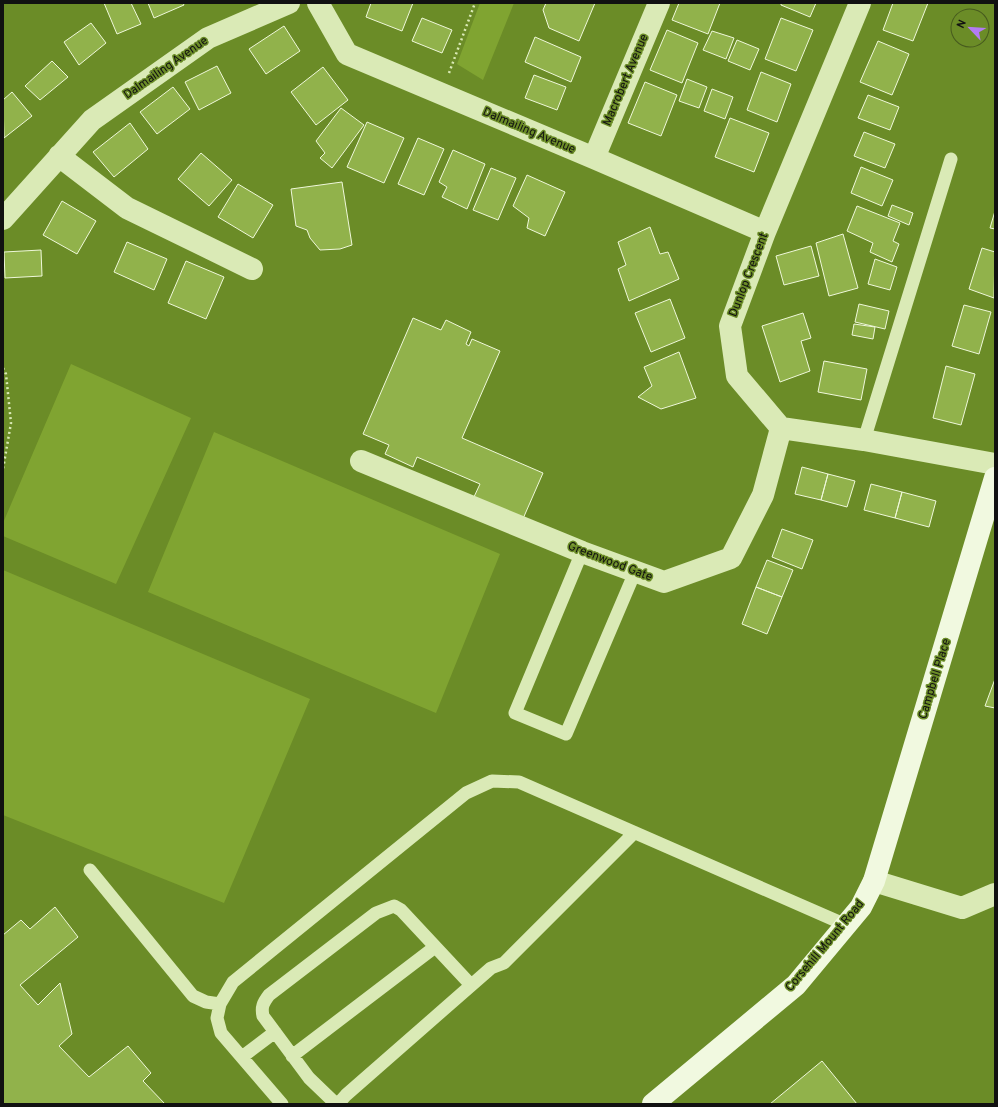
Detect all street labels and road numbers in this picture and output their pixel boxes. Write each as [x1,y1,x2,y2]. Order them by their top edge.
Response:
street label: Macrobert Avenue [599,32,653,128]
street label: Dalmailing Avenue [121,33,211,103]
street label: Dalmailing Avenue [480,104,578,158]
street label: Dunlop Crescent [726,231,772,319]
street label: Greenwood Gate [565,538,655,586]
street label: Campbell Place [915,637,955,721]
street label: Corsehill Mount Road [782,897,868,995]

